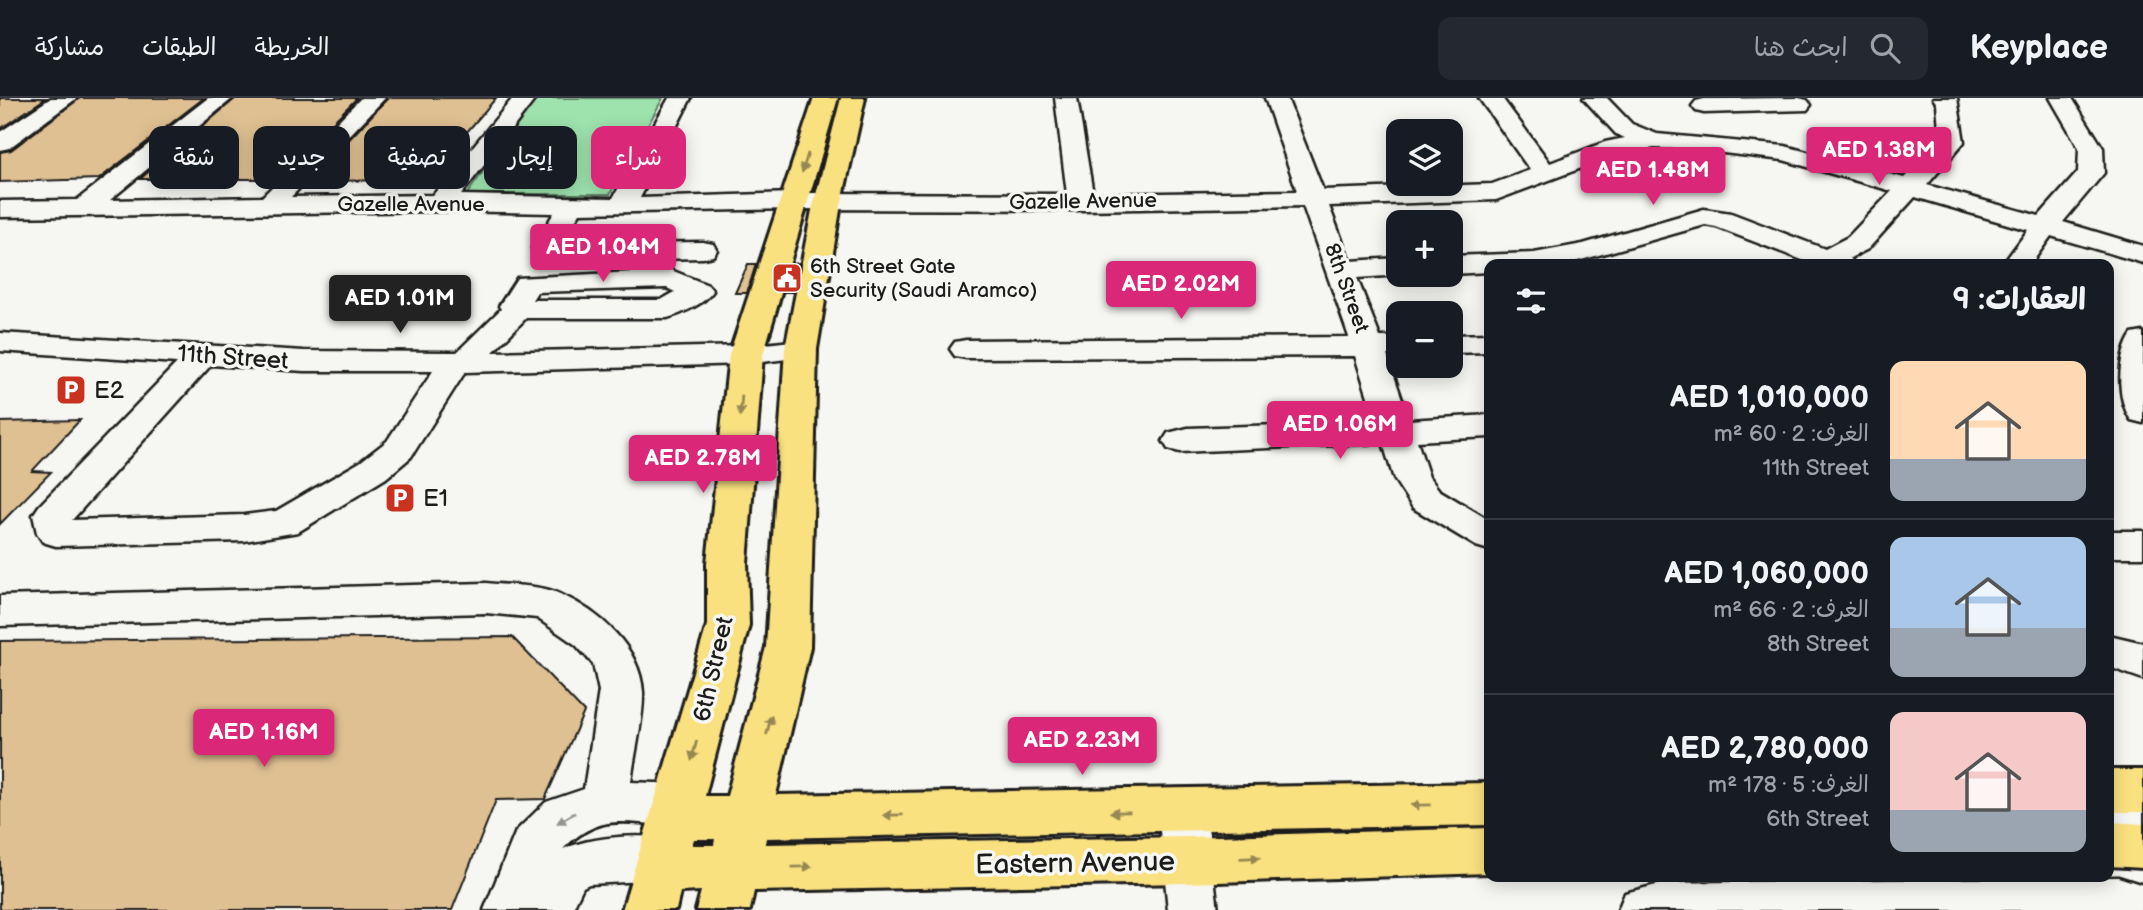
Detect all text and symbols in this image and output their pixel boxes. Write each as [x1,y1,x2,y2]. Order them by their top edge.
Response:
search box [1438,17,1928,80]
text: Keyplace [1970,28,2108,68]
icon: search [1866,29,1904,67]
text: مشاركة [35,33,104,62]
text: الطبقات [142,33,217,62]
text: الخريطة [255,33,329,62]
text: ابحث هنا [1754,33,1848,64]
map controls [1386,119,1463,378]
button: layers [1386,119,1463,196]
chip: شقة [149,126,239,189]
chip: جديد [253,126,350,189]
chip: تصفية [364,126,470,189]
chip: إيجار [484,126,577,189]
chip: شراء [591,126,686,189]
pin: AED 1.38M [1799,127,1959,187]
text: AED 1.38M [1822,136,1936,164]
pin: AED 1.48M [1573,148,1733,207]
one-way arrow [800,153,810,174]
text: AED 1.48M [1596,156,1710,184]
street label: Gazelle Avenue [1009,188,1157,215]
street label: Gazelle Avenue [337,192,485,217]
button: + [1386,210,1463,287]
pin: AED 1.04M [523,225,683,284]
text: AED 1.04M [546,233,660,261]
street label: 8th Street [1319,240,1374,337]
place label: 6th Street Gate Security (Saudi Aramco) [810,254,1037,303]
public building icon: 6th Street Gate Security (Saudi Aramco) [770,261,804,295]
pin: AED 2.02M [1101,262,1261,321]
text: AED 2.02M [1122,270,1240,298]
pin: AED 1.01M [320,275,480,335]
icon: filters [1512,282,1550,320]
text: العقارات: 9 [1953,282,2086,318]
text: AED 1.01M [345,284,455,312]
button: − [1386,301,1463,378]
street label: 11th Street [177,339,290,376]
parking icon: E2 [54,373,88,407]
place label: E2 [94,376,124,405]
text: AED 1,010,000 [1670,380,1869,416]
icon: home [1946,389,2030,473]
one-way arrow [736,395,747,417]
pin: AED 1.06M [1260,402,1420,461]
text: AED 1.06M [1283,410,1397,438]
text: الغرف: 2 · 60 m² [1714,420,1869,448]
pin: AED 2.78M [623,436,783,495]
text: AED 2.78M [645,444,761,472]
text: 11th Street [1763,454,1869,482]
parking icon: E1 [383,481,417,515]
place label: E1 [423,484,448,513]
text: AED 1,060,000 [1665,556,1869,592]
icon: home [1946,565,2030,649]
text: الغرف: 2 · 66 m² [1713,596,1869,624]
street label: 6th Street [687,613,740,725]
text: 8th Street [1767,630,1869,658]
pin: AED 1.16M [184,710,344,769]
one-way arrow [764,714,775,736]
text: AED 1.16M [209,718,319,746]
pin: AED 2.23M [1002,718,1162,777]
text: AED 2.23M [1024,726,1140,754]
text: AED 2,780,000 [1662,731,1869,767]
one-way arrow [688,740,699,762]
icon: home [1946,740,2030,824]
text: الغرف: 5 · 178 m² [1708,771,1869,799]
one-way arrow [1410,800,1432,811]
text: 6th Street [1766,805,1869,833]
one-way arrow [1109,806,1131,818]
one-way arrow [881,809,903,821]
one-way arrow [557,812,576,824]
street label: Eastern Avenue [975,845,1175,882]
one-way arrow [1239,853,1261,864]
one-way arrow [791,862,813,873]

